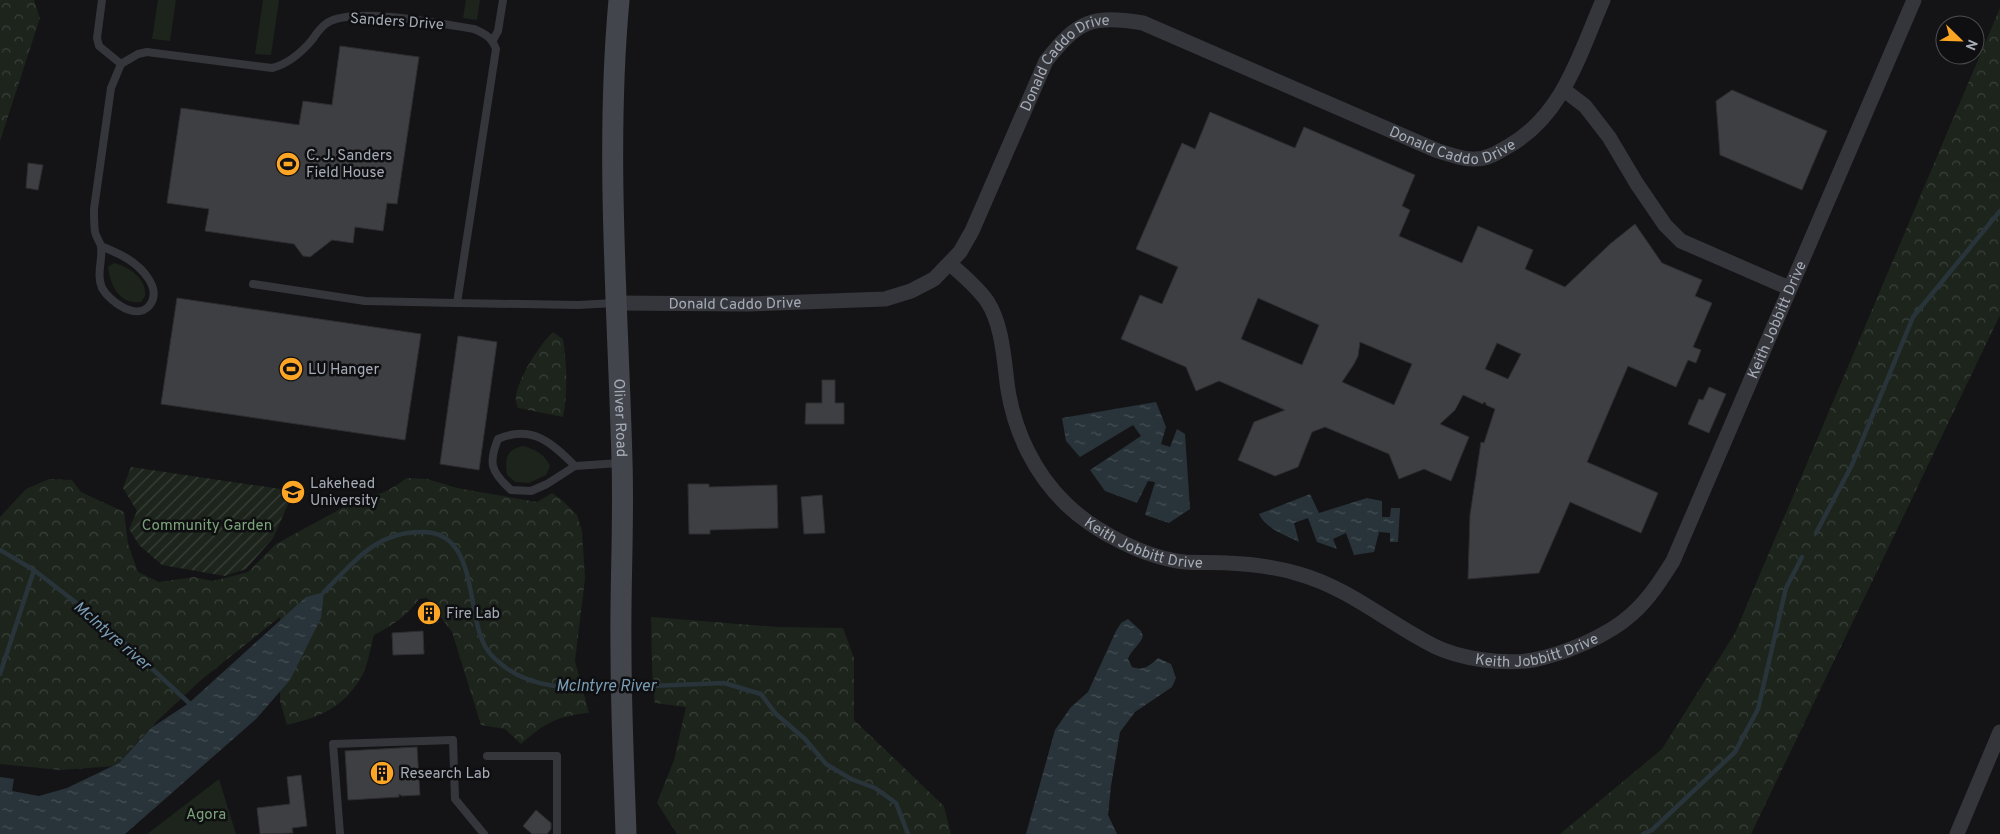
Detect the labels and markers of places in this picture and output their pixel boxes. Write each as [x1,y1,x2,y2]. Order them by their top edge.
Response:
place label: C. J. Sanders Field House [306,147,392,183]
sports icon: C. J. Sanders Field House [275,151,301,177]
sports icon: LU Hanger [278,356,304,382]
place label: LU Hanger [308,361,379,380]
place label: Lakehead University [310,475,378,511]
school or university icon: Lakehead University [280,479,306,505]
building icon: Fire Lab [416,600,442,626]
place label: Fire Lab [446,605,500,624]
building icon: Research Lab [369,760,395,786]
place label: Research Lab [400,765,490,784]

